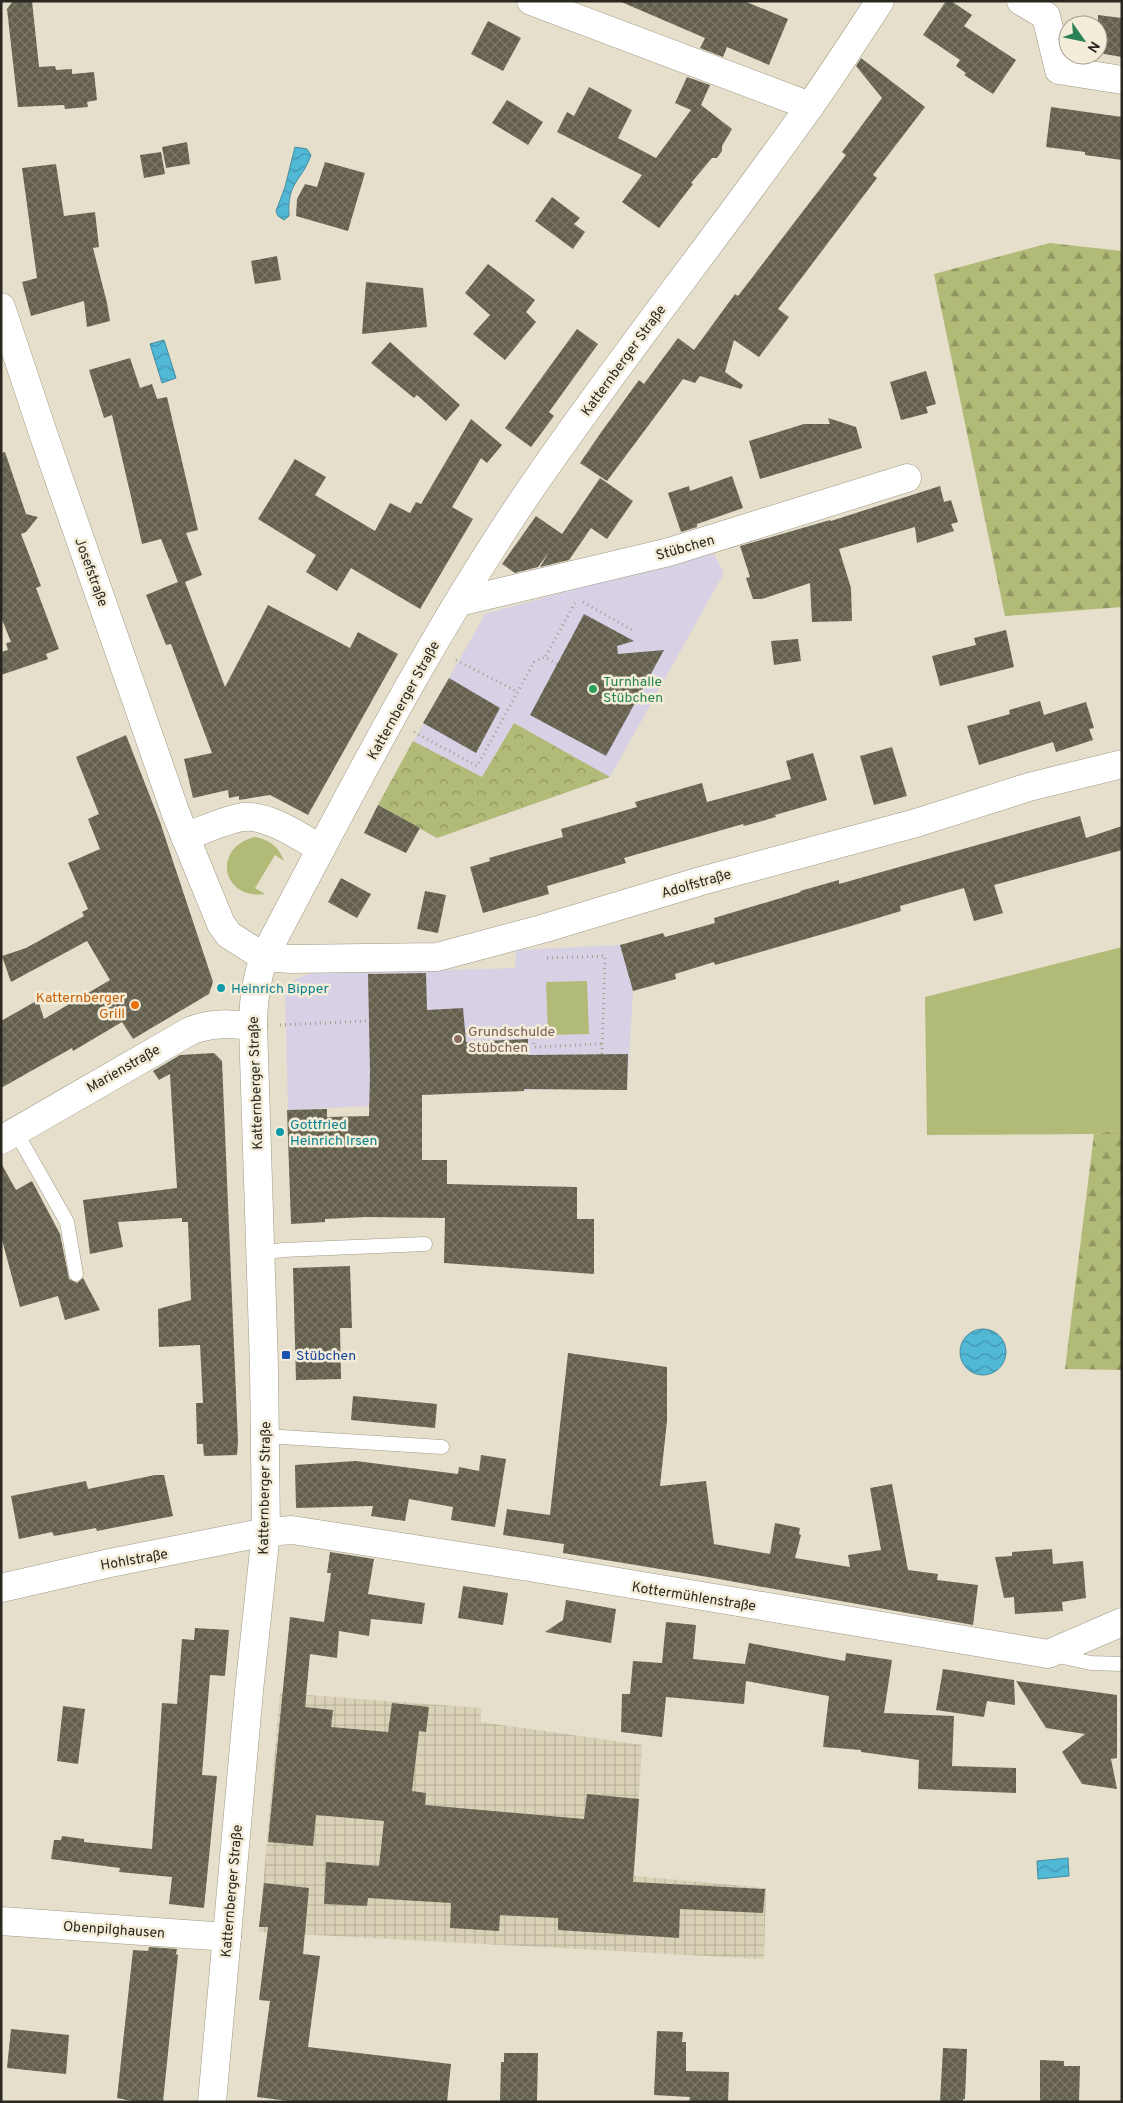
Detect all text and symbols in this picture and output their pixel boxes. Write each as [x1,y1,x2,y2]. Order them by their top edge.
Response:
north arrow [1058,15,1108,65]
text: N [1083,37,1103,55]
street label: Katternberger Straße [578,302,670,420]
street label: Stübchen [654,532,717,565]
street label: Josefstraße [70,536,111,609]
street label: Katternberger Straße [365,638,444,763]
place label: Turnhalle Stübchen [603,674,663,707]
marker: Turnhalle Stübchen [587,683,599,695]
street label: Adolfstraße [659,866,733,903]
place label: Heinrich Bipper [231,981,329,998]
marker: Heinrich Bipper [215,982,227,994]
place label: Katternberger Grill [36,990,126,1023]
marker: Katternberger Grill [129,999,141,1011]
street label: Katternberger Straße [246,1016,267,1150]
place label: Grundschulde Stübchen [468,1024,555,1057]
marker: Grundschulde Stübchen [452,1033,464,1045]
street label: Marienstraße [84,1041,163,1097]
place label: Gottfried Heinrich Irsen [290,1117,377,1150]
marker: Gottfried Heinrich Irsen [274,1126,286,1138]
place label: Stübchen [296,1348,356,1365]
marker: Stübchen [280,1349,292,1361]
street label: Katternberger Straße [256,1421,275,1555]
street label: Hohlstraße [99,1546,169,1575]
street label: Kottermühlenstraße [630,1579,757,1616]
street label: Katternberger Straße [218,1824,247,1958]
street label: Obenpilghausen [62,1918,165,1943]

